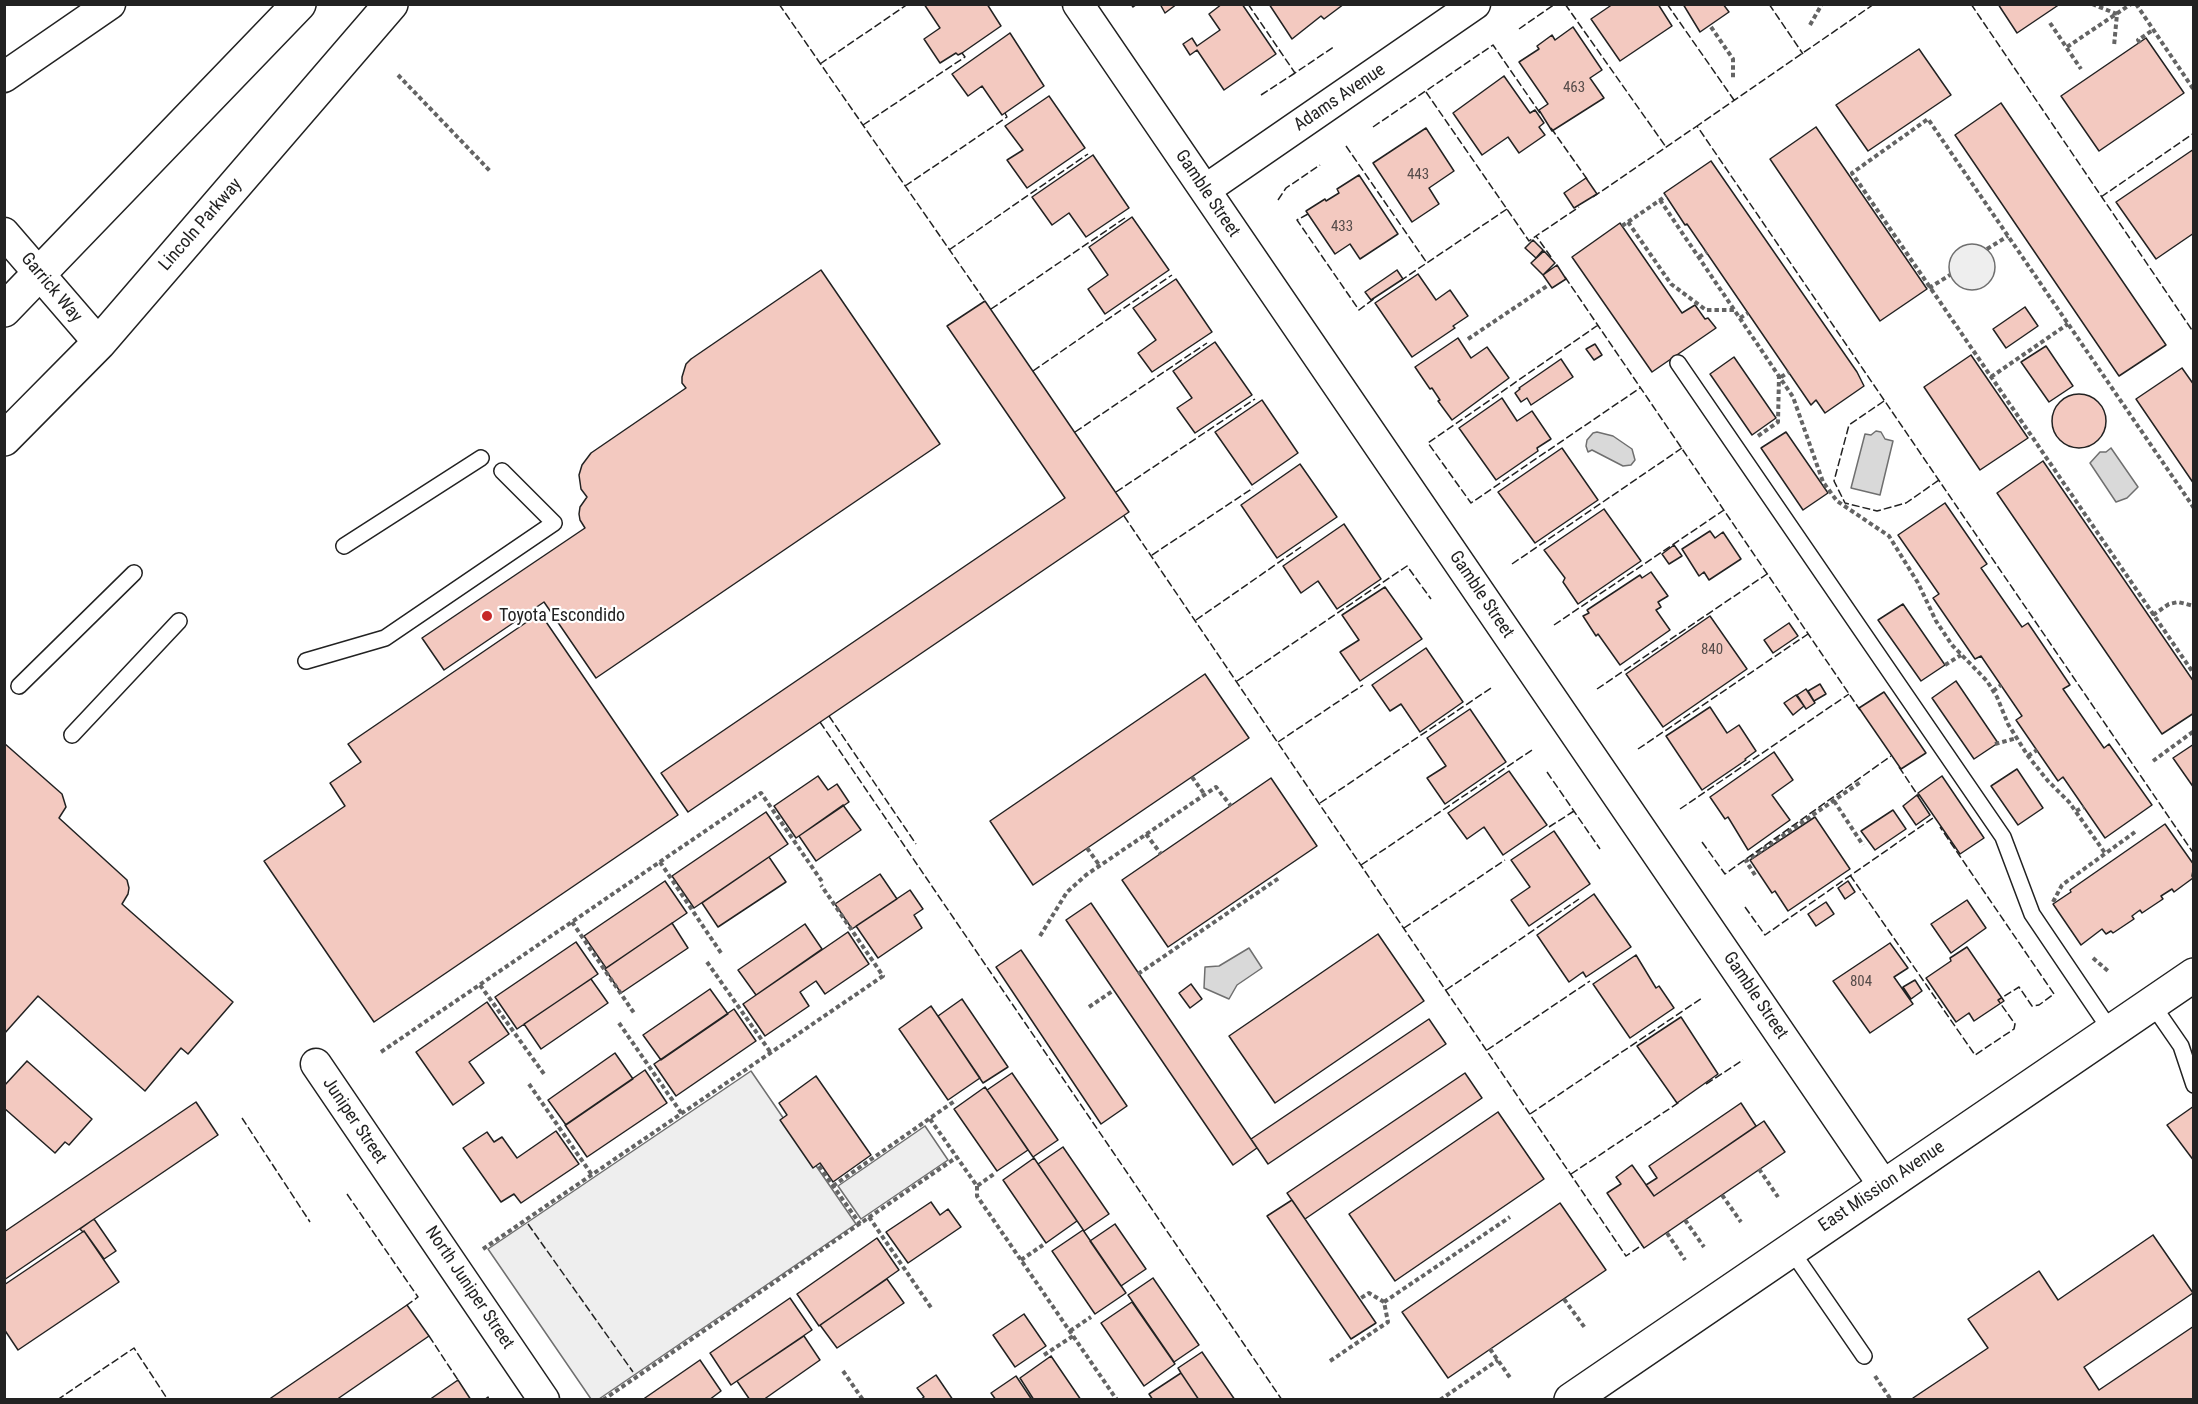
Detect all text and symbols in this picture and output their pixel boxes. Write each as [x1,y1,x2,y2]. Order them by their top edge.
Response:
street label: Adams Avenue [1290,60,1390,136]
house number: 463 [1563,79,1585,97]
street label: Gamble Street [1170,146,1244,242]
house number: 443 [1407,166,1429,184]
street label: Lincoln Parkway [155,174,247,276]
house number: 433 [1331,218,1353,236]
street label: Garrick Way [16,249,86,327]
street label: Gamble Street [1444,547,1518,643]
place label: Toyota Escondido [499,605,625,627]
marker: Toyota Escondido [480,609,494,623]
house number: 840 [1701,641,1723,659]
street label: Gamble Street [1718,948,1792,1044]
house number: 804 [1850,973,1872,991]
street label: Juniper Street [317,1074,391,1168]
street label: East Mission Avenue [1815,1137,1949,1237]
street label: North Juniper Street [420,1222,518,1354]

